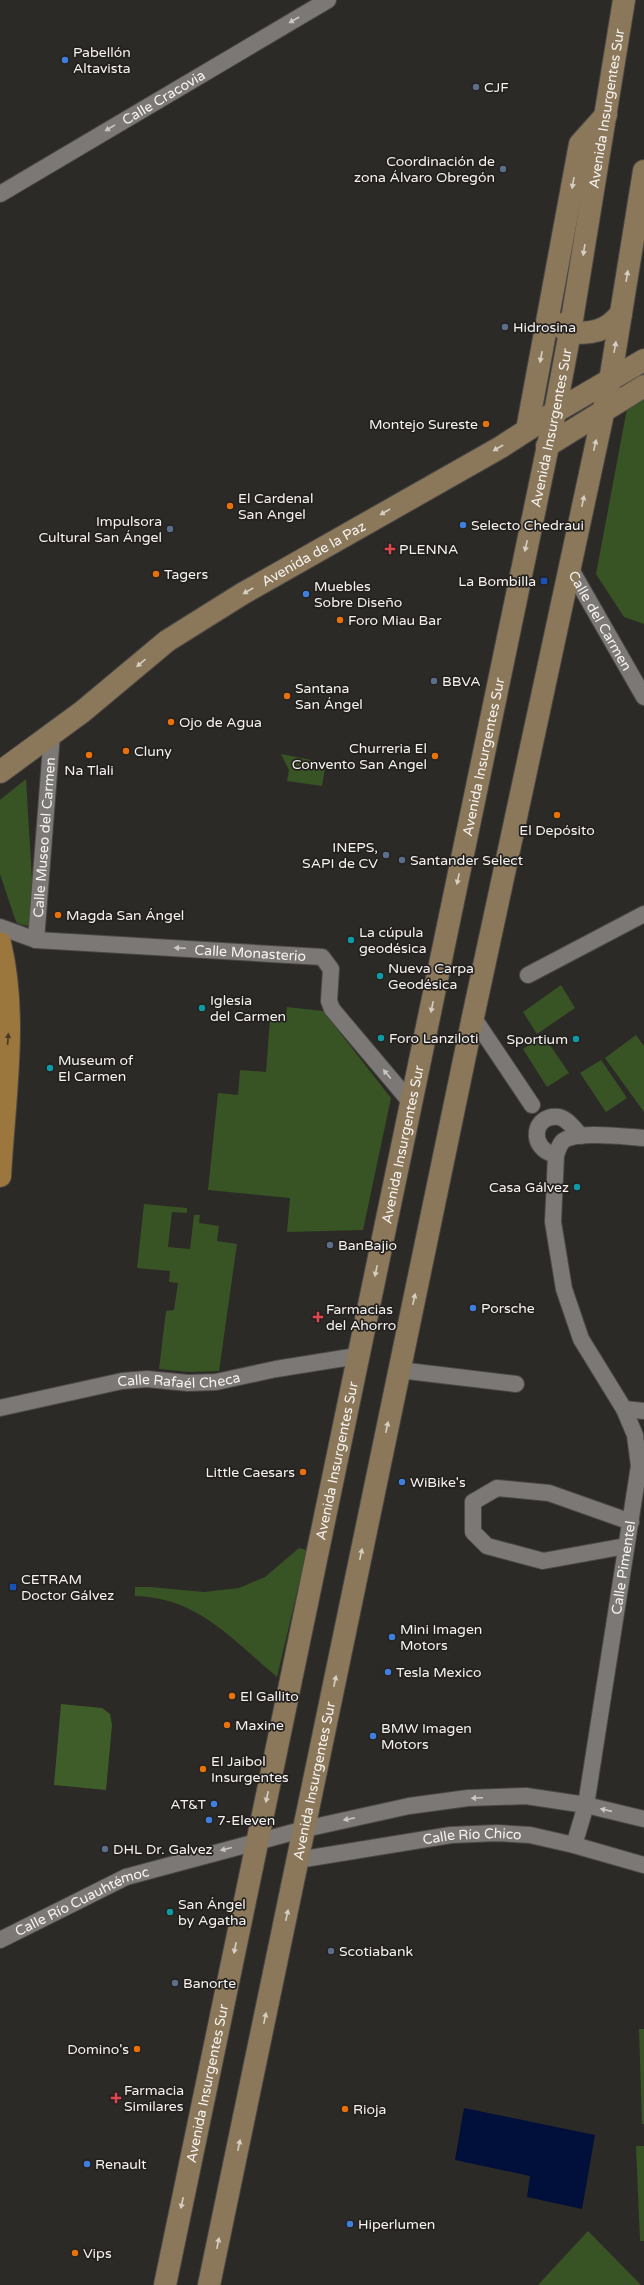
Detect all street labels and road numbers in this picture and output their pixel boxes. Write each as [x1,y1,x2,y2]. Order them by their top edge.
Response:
street label: Avenida Insurgentes Sur [585,27,628,190]
street label: Calle Cracovia [119,67,208,129]
street label: Avenida Insurgentes Sur [527,346,576,509]
street label: Avenida de la Paz [259,518,369,590]
street label: Calle del Carmen [565,568,635,674]
street label: Avenida Insurgentes Sur [459,675,509,838]
street label: Calle Museo del Carmen [30,756,59,918]
street label: Calle Monasterio [194,941,307,965]
street label: Avenida Insurgentes Sur [378,1063,428,1225]
street label: Calle Rafaél Checa [117,1369,242,1392]
street label: Avenida Insurgentes Sur [312,1379,362,1542]
street label: Calle Pimentel [608,1520,639,1616]
street label: Avenida Insurgentes Sur [290,1699,339,1862]
street label: Calle Río Chico [421,1825,522,1849]
street label: Calle Río Cuauhtémoc [12,1863,151,1940]
street label: Avenida Insurgentes Sur [183,2002,232,2164]

